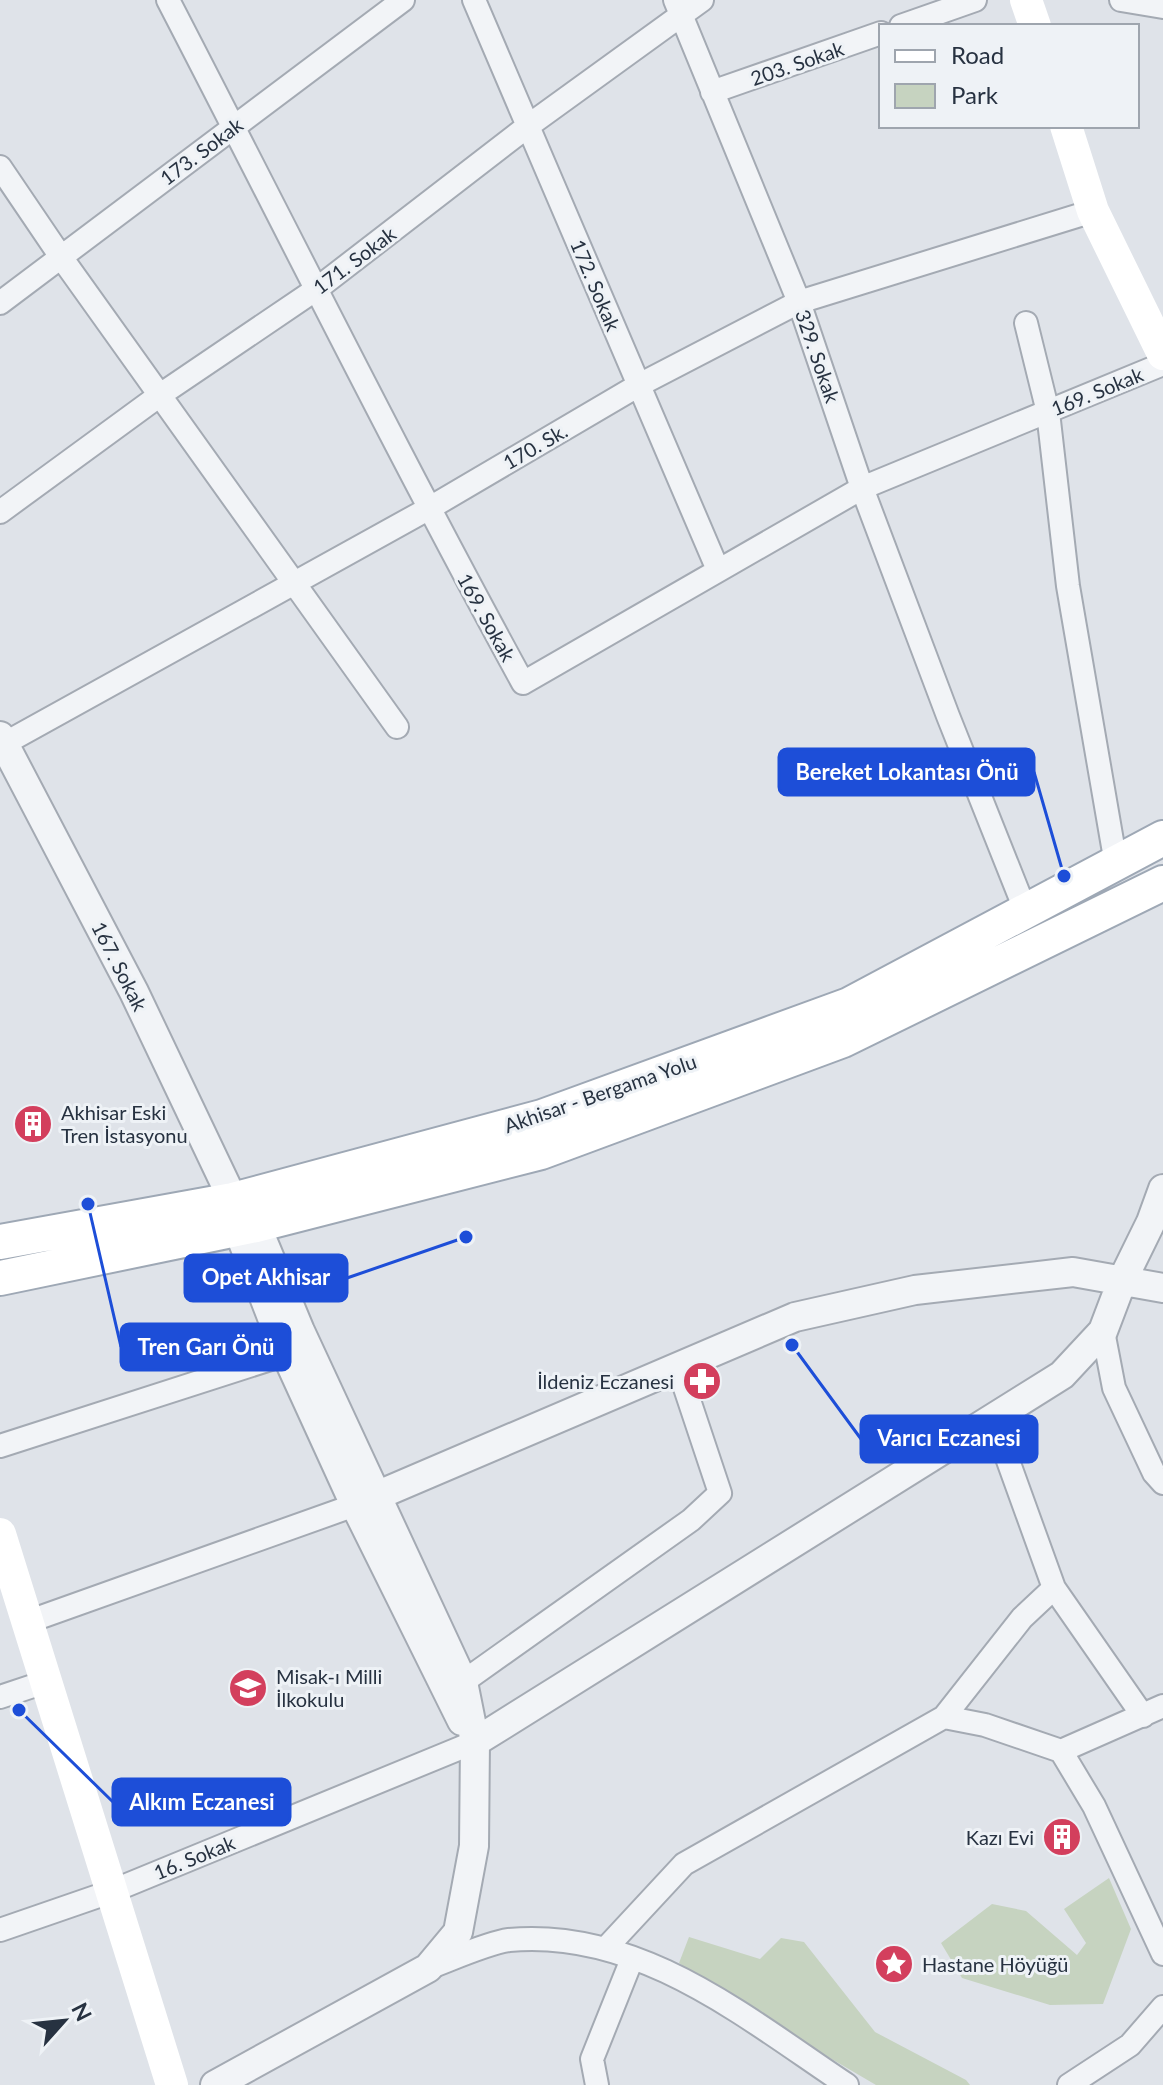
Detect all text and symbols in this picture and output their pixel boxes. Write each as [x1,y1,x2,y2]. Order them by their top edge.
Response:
legend [879,24,1139,128]
street label: 203. Sokak [747,36,848,90]
text: Road [951,40,1004,69]
text: Park [951,80,999,109]
street label: 173. Sokak [155,112,248,190]
street label: 171. Sokak [308,221,401,299]
street label: 172. Sokak [566,236,626,335]
street label: 329. Sokak [791,306,845,407]
street label: 169. Sokak [1048,361,1147,420]
street label: 170. Sk. [499,418,571,474]
street label: 169. Sokak [453,569,521,666]
callout: Bereket Lokantası Önü [779,749,1034,795]
text: Bereket Lokantası Önü [795,758,1019,785]
street label: 167. Sokak [87,917,153,1015]
street label: Akhisar - Bergama Yolu [501,1049,699,1137]
place label: Akhisar Eski Tren İstasyonu [61,1100,188,1147]
building icon: Akhisar Eski Tren İstasyonu [12,1103,54,1145]
callout: Opet Akhisar [185,1255,347,1301]
text: Opet Akhisar [202,1263,331,1290]
callout: Tren Garı Önü [121,1324,290,1370]
text: Tren Garı Önü [137,1333,275,1360]
pharmacy icon: İldeniz Eczanesi [681,1360,723,1402]
place label: İldeniz Eczanesi [537,1369,674,1393]
callout: Varıcı Eczanesi [861,1416,1037,1462]
text: Varıcı Eczanesi [876,1424,1021,1451]
place label: Misak-ı Milli İlkokulu [276,1664,382,1711]
school or university icon: Misak-ı Milli İlkokulu [227,1667,269,1709]
callout: Alkım Eczanesi [113,1779,290,1825]
text: Alkım Eczanesi [128,1788,275,1815]
building icon: Kazı Evi [1041,1816,1083,1858]
place label: Kazı Evi [966,1825,1034,1849]
street label: 16. Sokak [150,1830,239,1884]
place icon: Hastane Höyüğü [873,1943,915,1985]
place label: Hastane Höyüğü [922,1952,1069,1976]
north arrow [24,1981,104,2061]
text: N [66,1998,98,2025]

